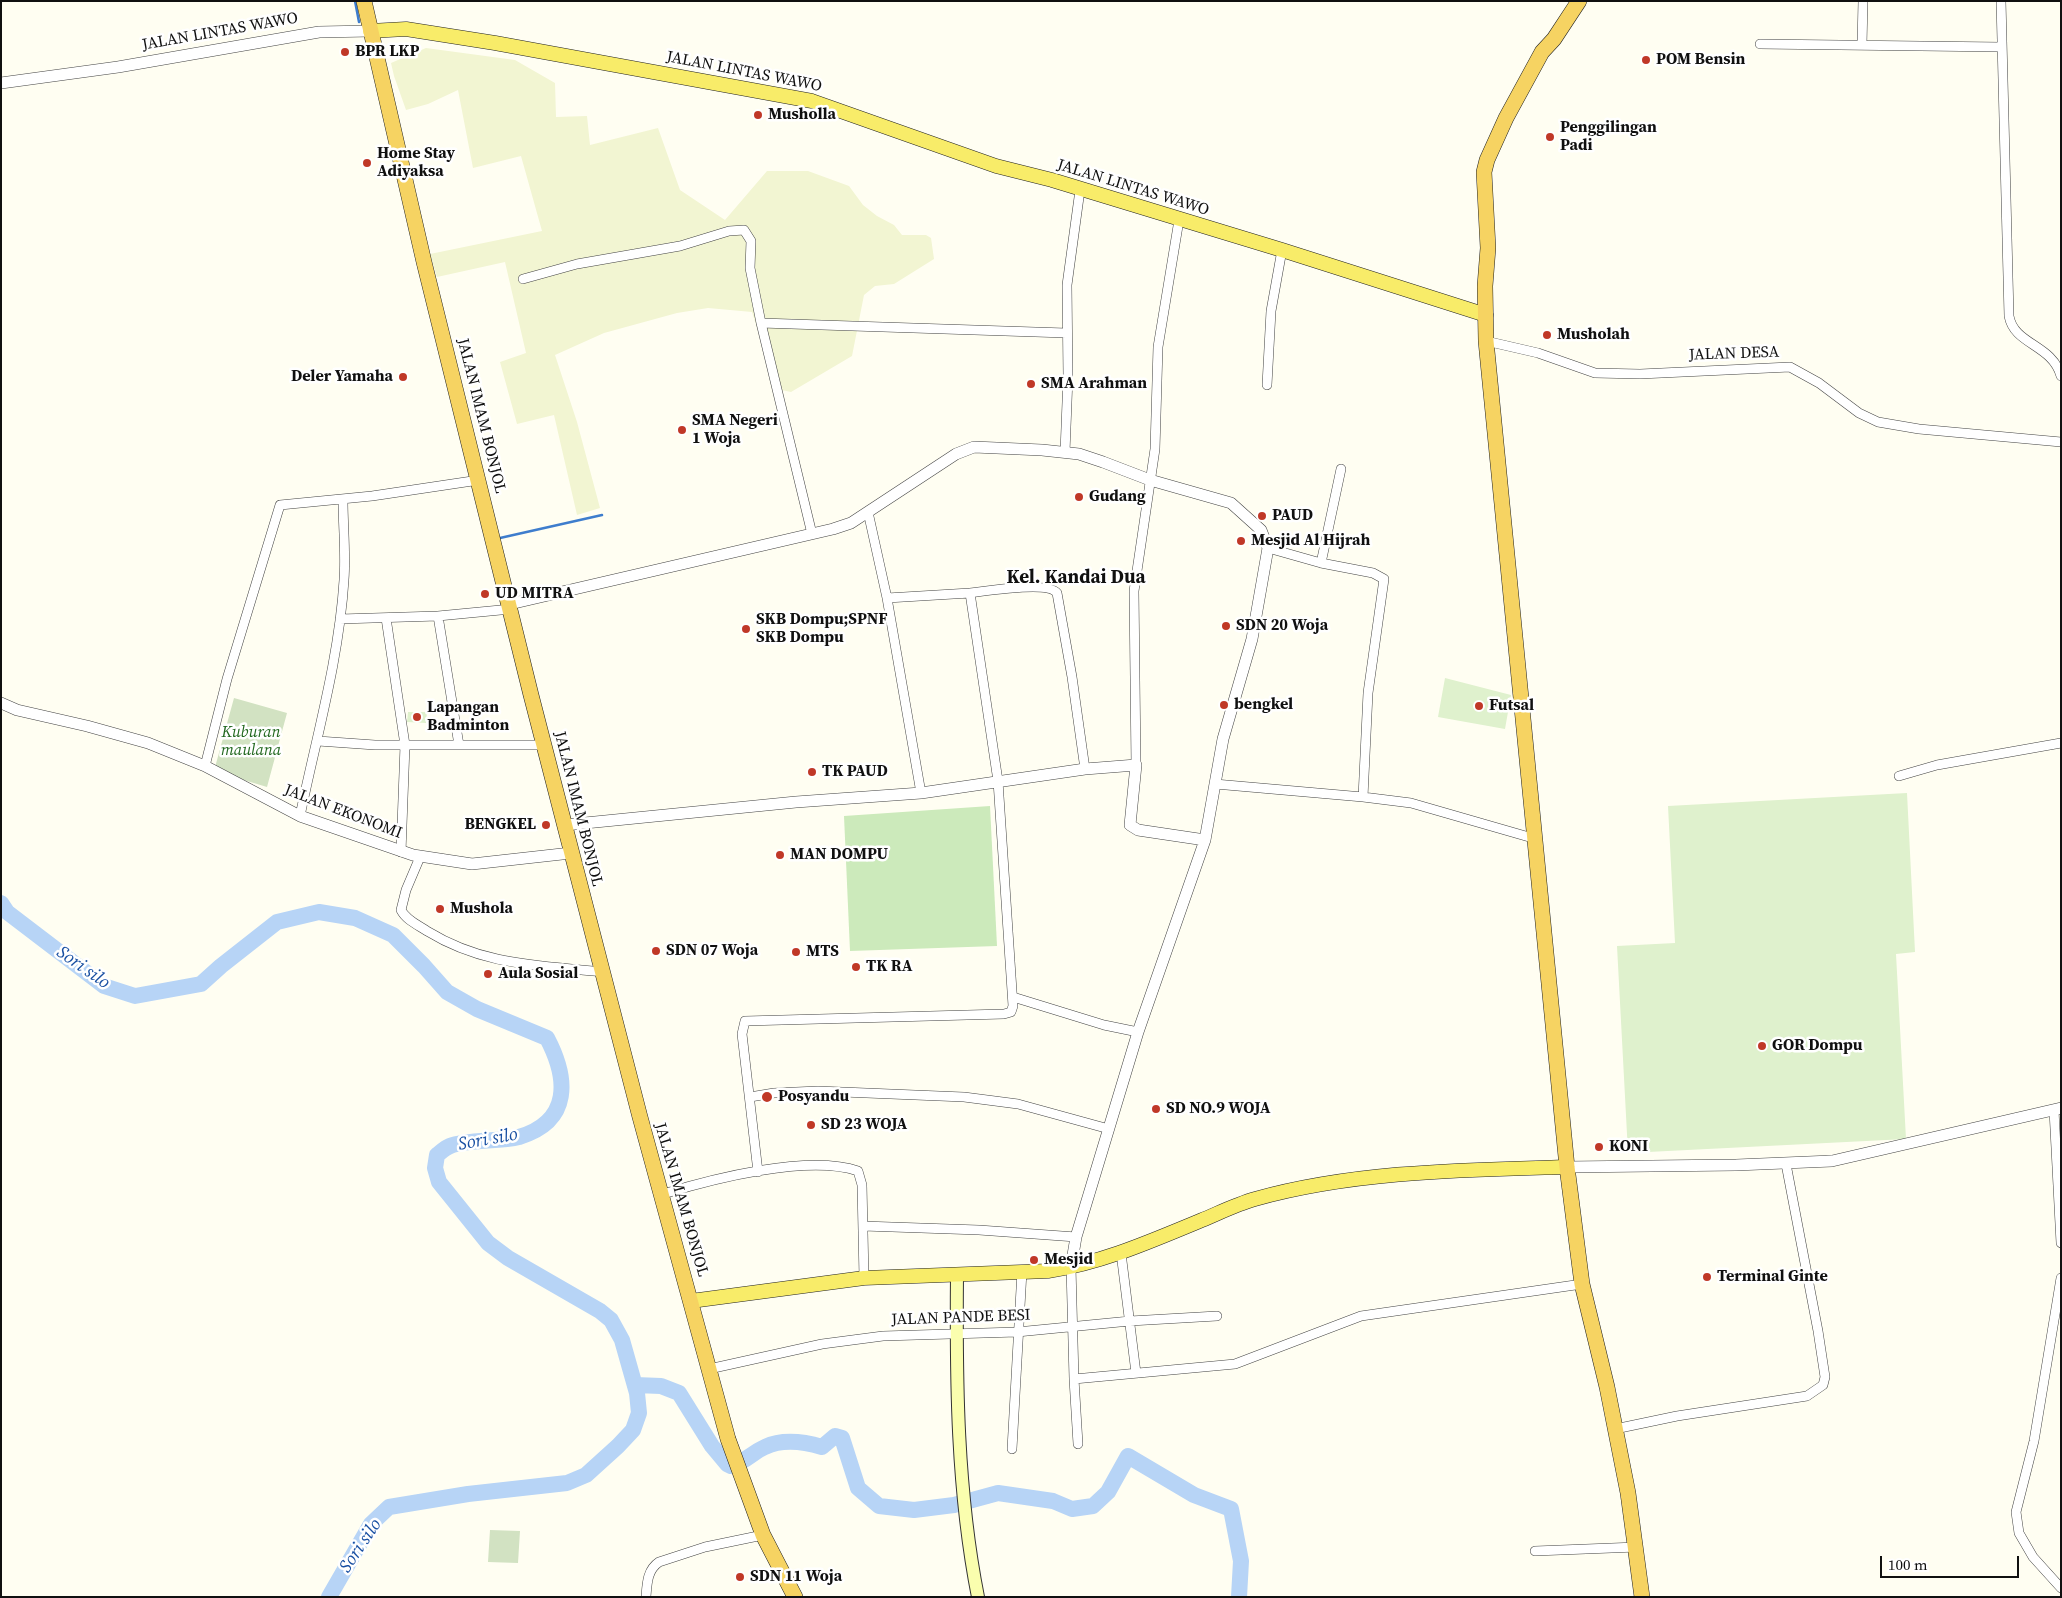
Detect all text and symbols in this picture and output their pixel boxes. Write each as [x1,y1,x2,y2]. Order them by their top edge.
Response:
street label: JALAN LINTAS WAWO [141,9,299,55]
place label: BPR LKP [355,42,419,62]
marker: BPR LKP [339,46,351,58]
street label: JALAN LINTAS WAWO [665,47,823,97]
place label: POM Bensin [1656,50,1745,70]
marker: POM Bensin [1640,54,1652,66]
place label: Musholla [768,105,836,125]
marker: Musholla [752,109,764,121]
place label: Penggilingan Padi [1560,118,1657,156]
marker: Penggilingan Padi [1544,131,1556,143]
place label: Home Stay Adiyaksa [377,144,455,182]
street label: JALAN LINTAS WAWO [1055,156,1211,220]
marker: Home Stay Adiyaksa [361,157,373,169]
place label: Musholah [1557,325,1630,345]
marker: Musholah [1541,329,1553,341]
street label: JALAN IMAM BONJOL [452,336,510,496]
street label: JALAN DESA [1689,343,1779,365]
place label: Deler Yamaha [291,367,393,387]
marker: Deler Yamaha [397,371,409,383]
place label: SMA Arahman [1041,374,1147,394]
marker: SMA Arahman [1025,378,1037,390]
place label: SMA Negeri 1 Woja [692,411,778,449]
marker: SMA Negeri 1 Woja [676,424,688,436]
place label: Gudang [1089,487,1146,507]
marker: Gudang [1073,491,1085,503]
place label: PAUD [1272,506,1313,526]
marker: PAUD [1256,510,1268,522]
place label: Mesjid Al Hijrah [1251,531,1370,551]
marker: Mesjid Al Hijrah [1235,535,1247,547]
district label: Kel. Kandai Dua [1006,567,1146,589]
place label: UD MITRA [495,584,574,604]
marker: UD MITRA [479,588,491,600]
place label: SKB Dompu;SPNF SKB Dompu [756,610,887,648]
place label: SDN 20 Woja [1236,616,1328,636]
marker: SDN 20 Woja [1220,620,1232,632]
marker: SKB Dompu;SPNF SKB Dompu [740,623,752,635]
place label: bengkel [1234,695,1293,715]
place label: Futsal [1489,696,1534,716]
place label: Lapangan Badminton [427,698,509,736]
marker: bengkel [1218,699,1230,711]
marker: Futsal [1473,700,1485,712]
marker: Lapangan Badminton [411,711,423,723]
park label: Kuburan maulana [221,723,281,761]
street label: JALAN IMAM BONJOL [549,729,607,889]
place label: TK PAUD [822,762,888,782]
marker: TK PAUD [806,766,818,778]
street label: JALAN EKONOMI [281,781,405,843]
place label: BENGKEL [464,815,536,835]
marker: BENGKEL [540,819,552,831]
place label: MAN DOMPU [790,845,888,865]
marker: MAN DOMPU [774,849,786,861]
place label: Mushola [450,899,513,919]
marker: Mushola [434,903,446,915]
place label: SDN 07 Woja [666,941,758,961]
water label: Sori silo [52,942,114,994]
place label: MTS [806,942,839,962]
marker: SDN 07 Woja [650,945,662,957]
marker: MTS [790,946,802,958]
place label: TK RA [866,957,913,977]
marker: TK RA [850,961,862,973]
place label: Aula Sosial [498,964,579,984]
marker: Aula Sosial [482,968,494,980]
place label: GOR Dompu [1772,1036,1862,1056]
marker: GOR Dompu [1756,1040,1768,1052]
place label: Posyandu [778,1087,849,1107]
marker: Posyandu [760,1090,774,1104]
place label: SD NO.9 WOJA [1166,1099,1271,1119]
marker: SD NO.9 WOJA [1150,1103,1162,1115]
place label: SD 23 WOJA [821,1115,907,1135]
marker: SD 23 WOJA [805,1119,817,1131]
street label: JALAN IMAM BONJOL [650,1121,712,1279]
water label: Sori silo [457,1124,519,1156]
place label: KONI [1609,1137,1648,1157]
marker: KONI [1593,1141,1605,1153]
place label: Mesjid [1044,1250,1093,1270]
marker: Mesjid [1028,1254,1040,1266]
place label: Terminal Ginte [1717,1267,1828,1287]
marker: Terminal Ginte [1701,1271,1713,1283]
street label: JALAN PANDE BESI [891,1306,1031,1330]
water label: Sori silo [335,1515,387,1577]
scale bar [1882,1546,2021,1578]
text: 100 m [1888,1554,1928,1575]
place label: SDN 11 Woja [750,1567,842,1587]
marker: SDN 11 Woja [734,1571,746,1583]

